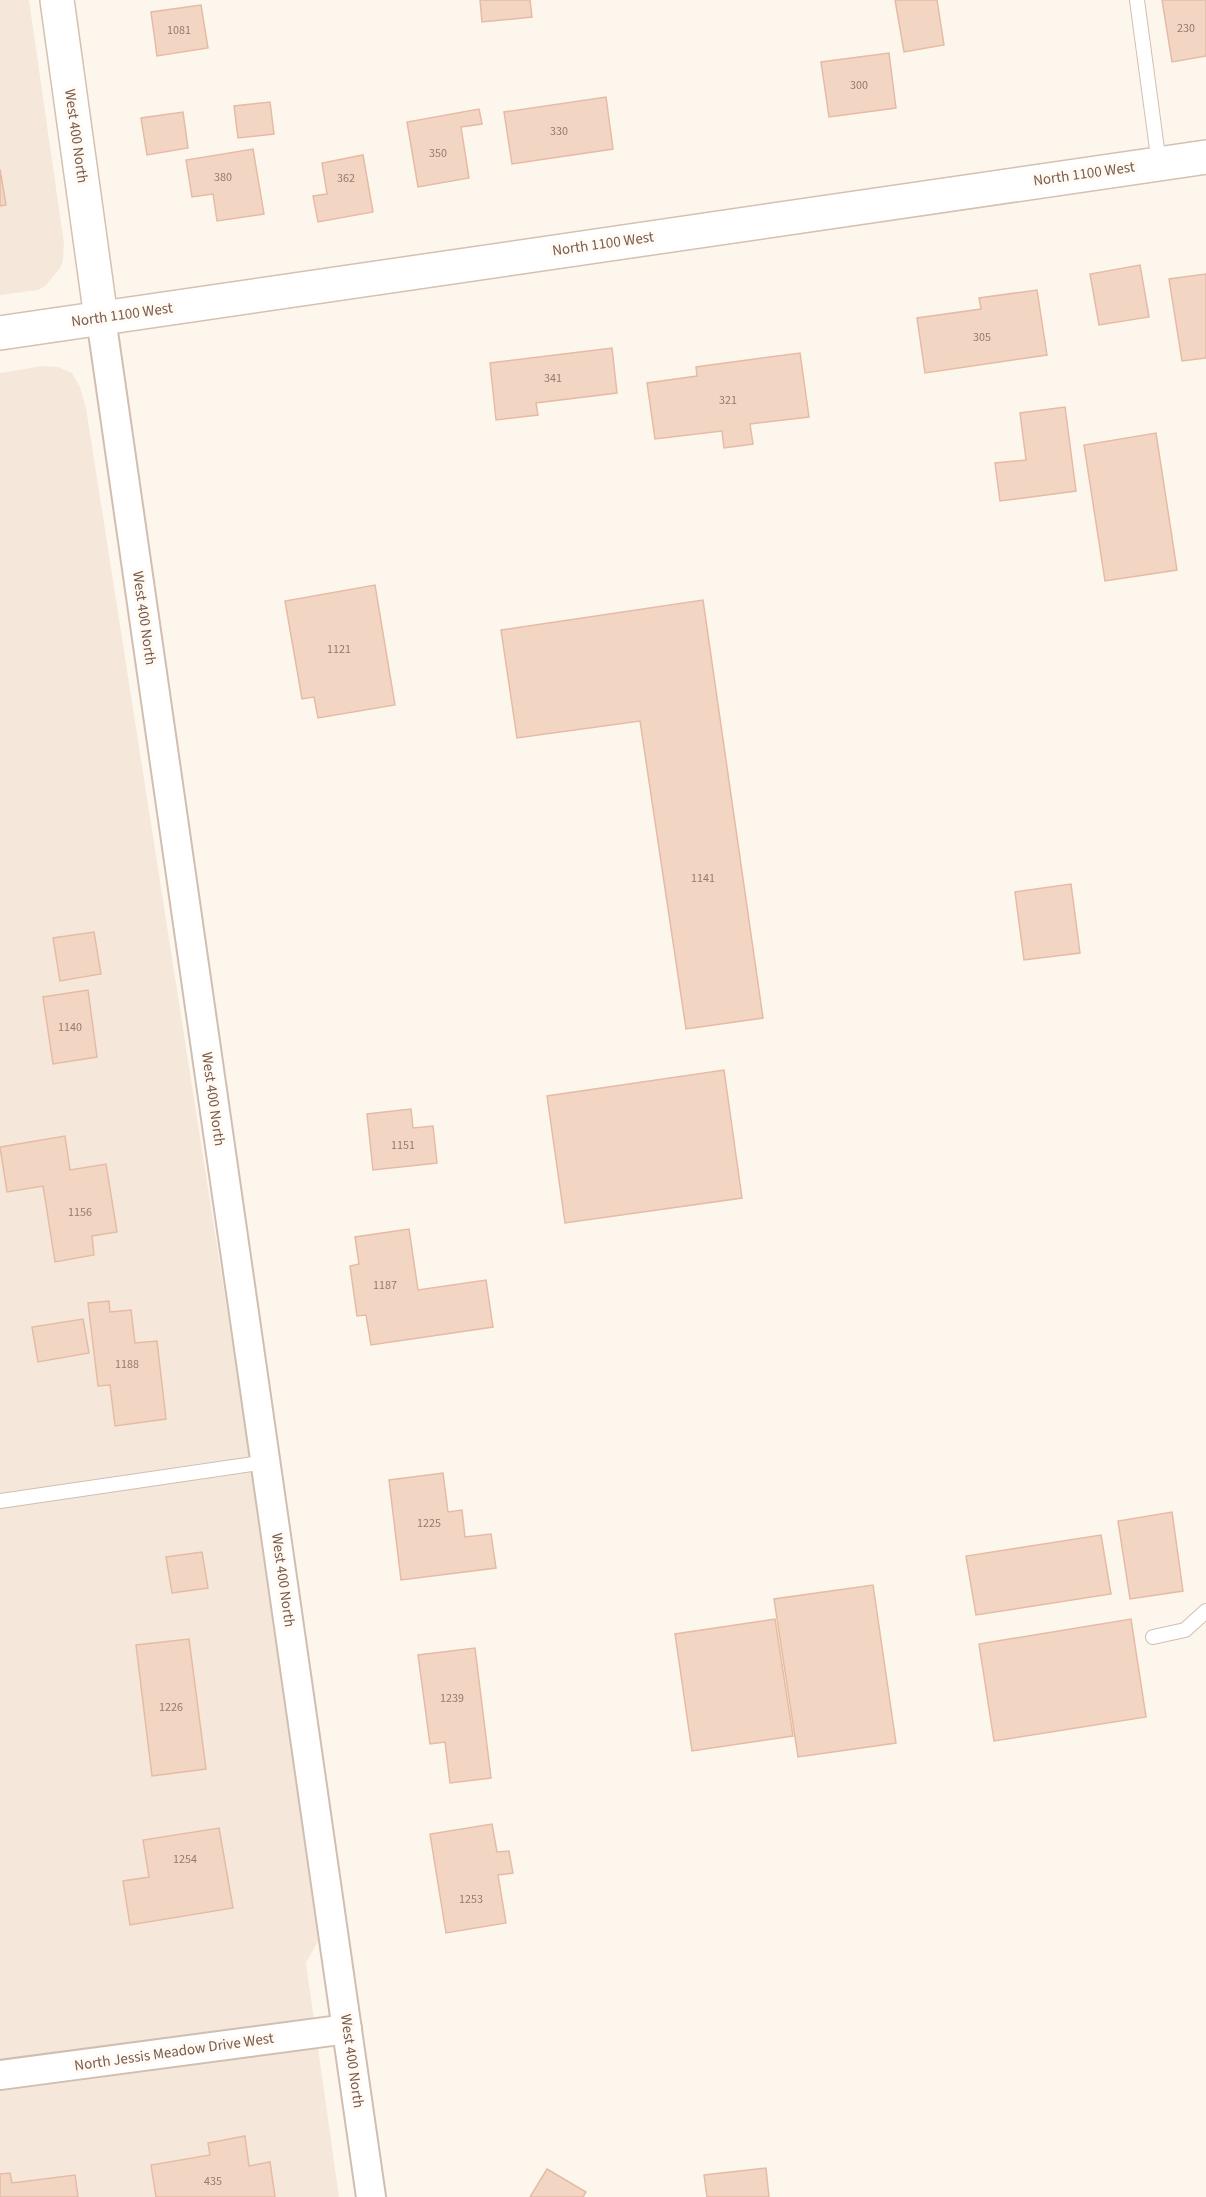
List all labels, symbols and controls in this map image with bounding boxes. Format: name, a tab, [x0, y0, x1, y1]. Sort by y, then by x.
house number: 230	[1177, 20, 1195, 37]
house number: 1081	[167, 22, 191, 39]
house number: 300	[850, 77, 868, 94]
street label: West 400 North	[59, 88, 93, 184]
house number: 330	[550, 123, 568, 140]
house number: 350	[429, 145, 447, 162]
street label: North 1100 West	[1032, 156, 1136, 192]
house number: 380	[214, 169, 232, 186]
house number: 362	[337, 170, 355, 187]
street label: North 1100 West	[551, 226, 655, 262]
street label: North 1100 West	[70, 297, 174, 333]
house number: 305	[973, 329, 991, 346]
house number: 341	[544, 370, 562, 387]
house number: 321	[719, 392, 737, 409]
street label: West 400 North	[127, 570, 161, 666]
house number: 1121	[327, 641, 351, 658]
house number: 1141	[691, 870, 715, 887]
house number: 1140	[58, 1019, 82, 1036]
street label: West 400 North	[196, 1051, 230, 1147]
house number: 1151	[391, 1137, 415, 1154]
house number: 1156	[68, 1204, 92, 1221]
house number: 1187	[373, 1277, 397, 1294]
house number: 1188	[115, 1356, 139, 1373]
house number: 1225	[417, 1515, 441, 1532]
street label: West 400 North	[266, 1532, 300, 1628]
house number: 1239	[440, 1690, 464, 1707]
house number: 1226	[159, 1699, 183, 1716]
house number: 1254	[173, 1851, 197, 1868]
house number: 1253	[459, 1891, 483, 1908]
street label: West 400 North	[335, 2013, 369, 2109]
street label: North Jessis Meadow Drive West	[73, 2028, 275, 2076]
house number: 435	[204, 2173, 222, 2190]

